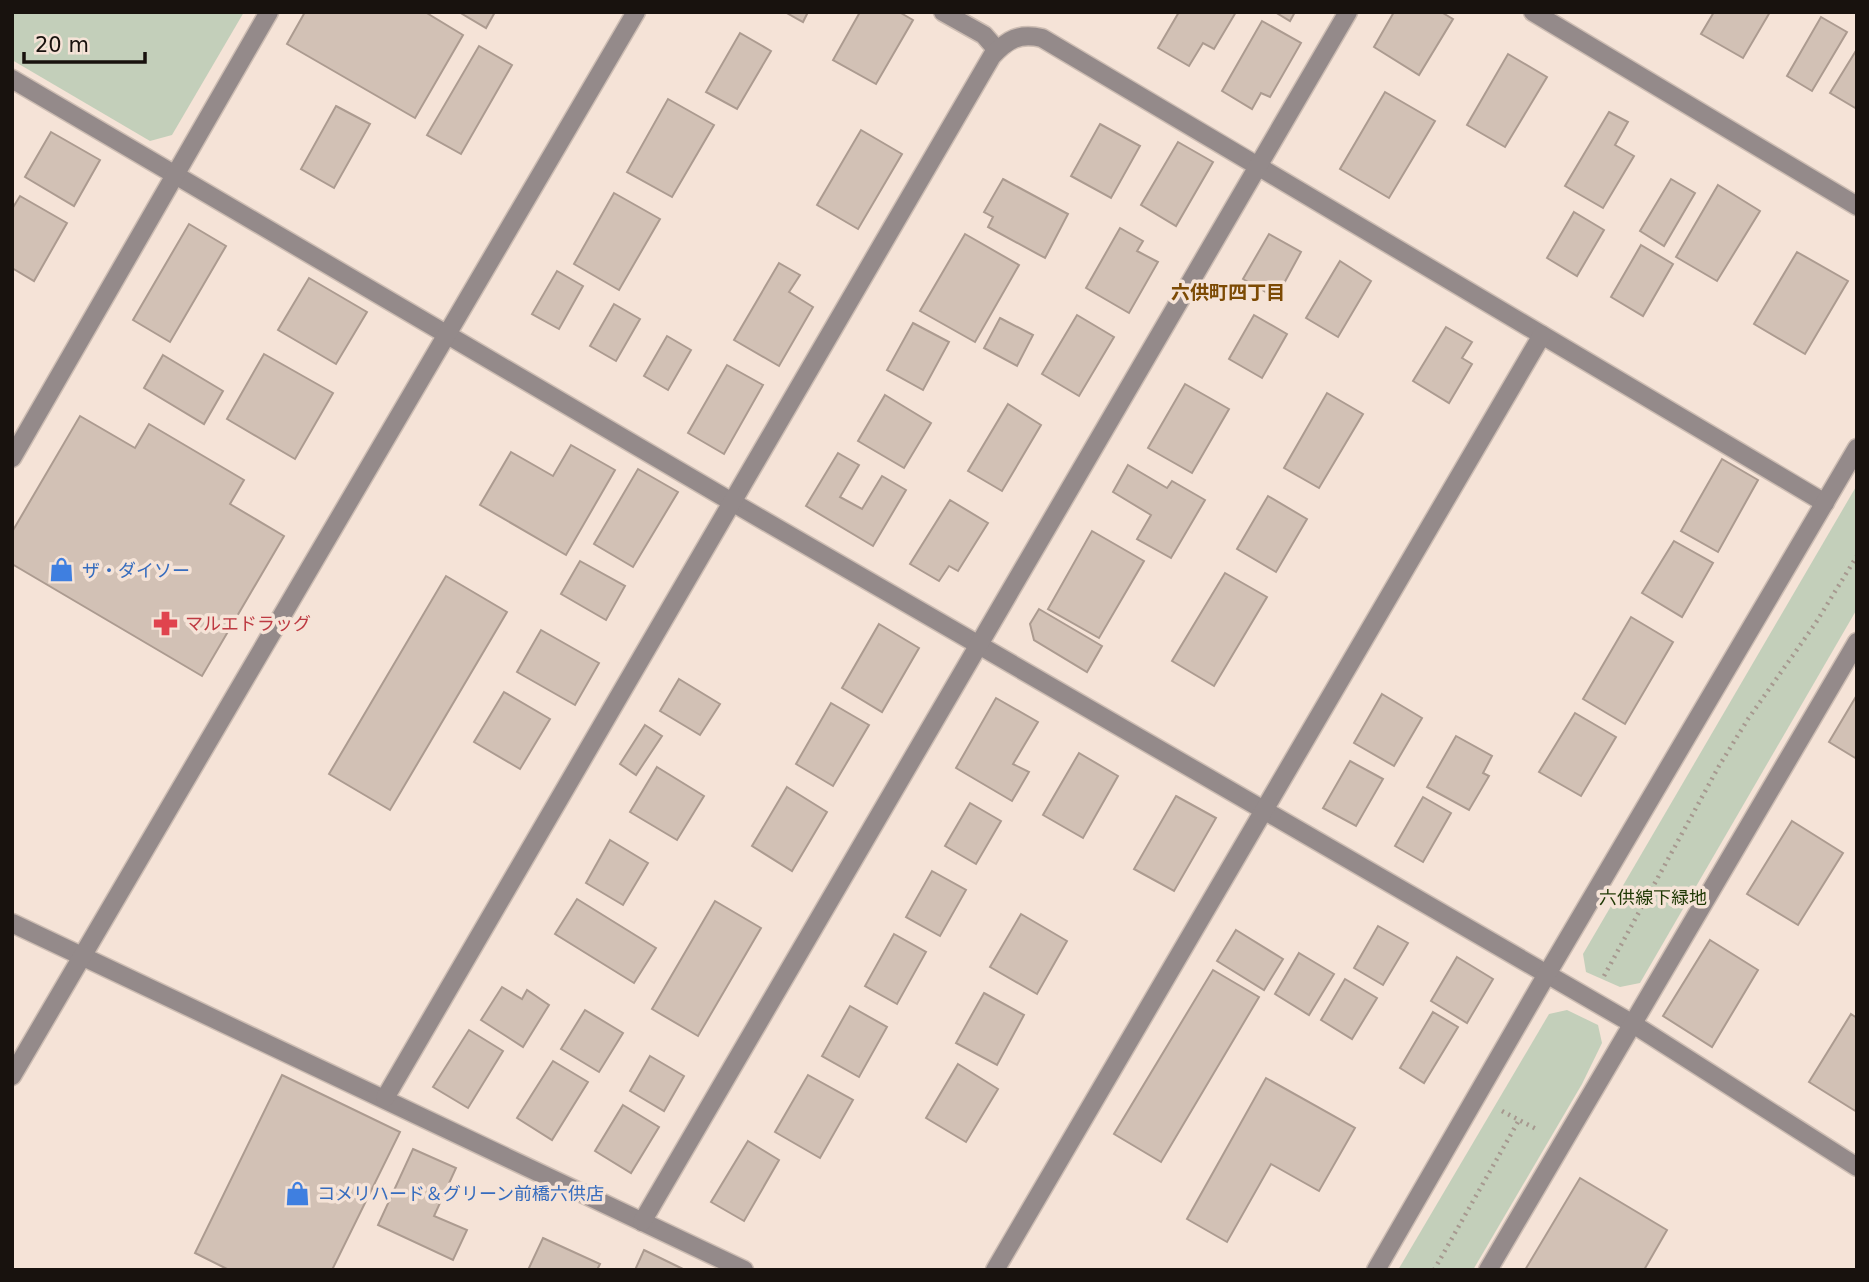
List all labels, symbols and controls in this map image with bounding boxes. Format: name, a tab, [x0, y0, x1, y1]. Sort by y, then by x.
scale bar	[24, 21, 145, 65]
text: 20 m	[35, 33, 89, 57]
district label: 六供町四丁目	[1171, 281, 1285, 303]
shop icon: ザ・ダイソー	[48, 556, 76, 584]
place label: ザ・ダイソー	[82, 560, 190, 581]
pharmacy icon: マルエドラッグ	[151, 609, 179, 637]
place label: マルエドラッグ	[185, 613, 311, 634]
park label: 六供線下緑地	[1599, 887, 1707, 908]
shop icon: コメリハード＆グリーン前橋六供店	[283, 1179, 311, 1207]
place label: コメリハード＆グリーン前橋六供店	[317, 1183, 604, 1204]

